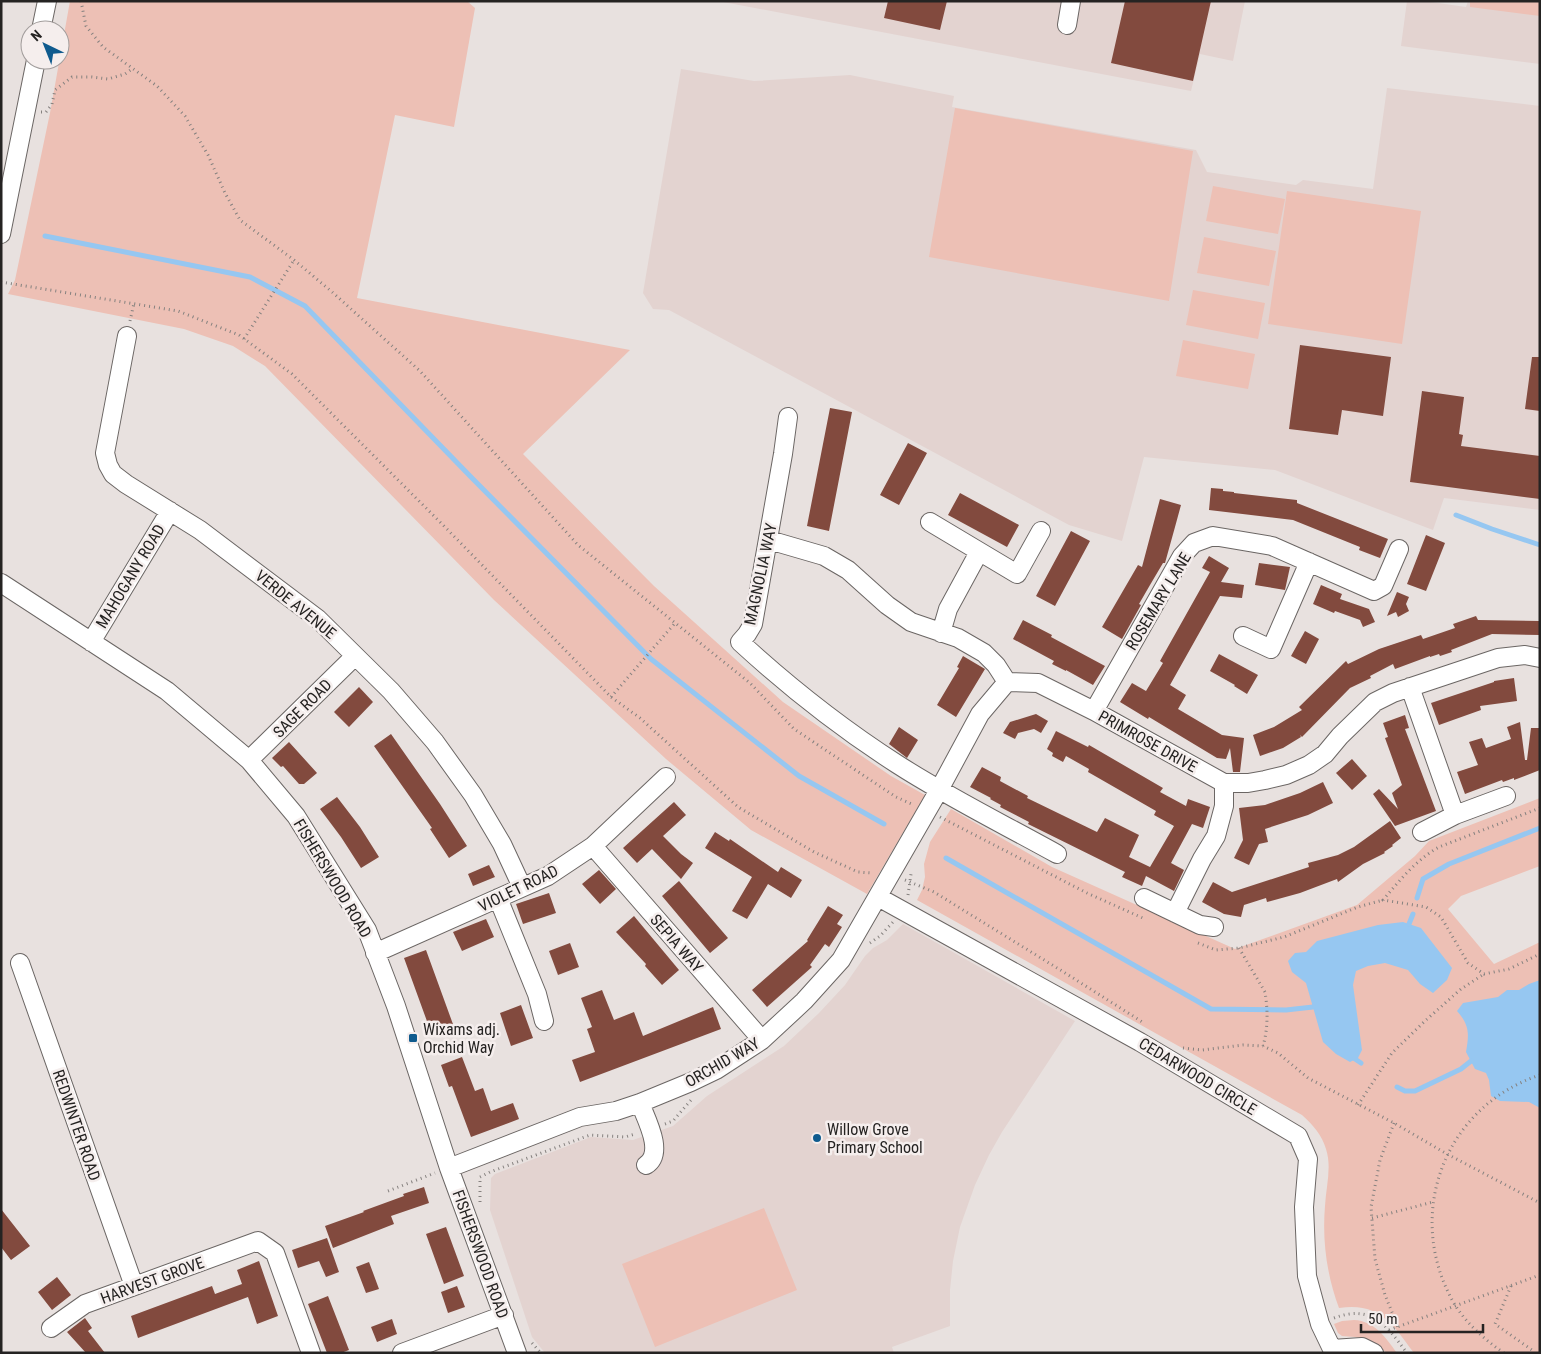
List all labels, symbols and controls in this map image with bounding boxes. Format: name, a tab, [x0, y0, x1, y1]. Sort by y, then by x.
north arrow	[20, 20, 70, 70]
text: N	[28, 27, 45, 44]
street label: MAHOGANY ROAD	[92, 521, 169, 632]
street label: MAGNOLIA WAY	[740, 521, 781, 627]
street label: ROSEMARY LANE	[1122, 549, 1195, 654]
street label: VERDE AVENUE	[251, 566, 340, 643]
street label: SAGE ROAD	[269, 675, 336, 742]
street label: PRIMROSE DRIVE	[1095, 706, 1201, 776]
street label: FISHERSWOOD ROAD	[290, 815, 376, 941]
street label: VIOLET ROAD	[475, 861, 561, 916]
street label: SEPIA WAY	[646, 910, 707, 977]
place label: Wixams adj. Orchid Way	[423, 1020, 500, 1057]
marker: Wixams adj. Orchid Way	[407, 1032, 419, 1044]
street label: ORCHID WAY	[682, 1033, 763, 1091]
street label: CEDARWOOD CIRCLE	[1135, 1034, 1260, 1119]
street label: REDWINTER ROAD	[49, 1067, 104, 1183]
place label: Willow Grove Primary School	[827, 1120, 923, 1157]
marker: Willow Grove Primary School	[811, 1132, 823, 1144]
street label: FISHERSWOOD ROAD	[448, 1187, 513, 1321]
street label: HARVEST GROVE	[98, 1253, 207, 1308]
scale bar	[1361, 1302, 1484, 1334]
text: 50 m	[1368, 1310, 1398, 1328]

